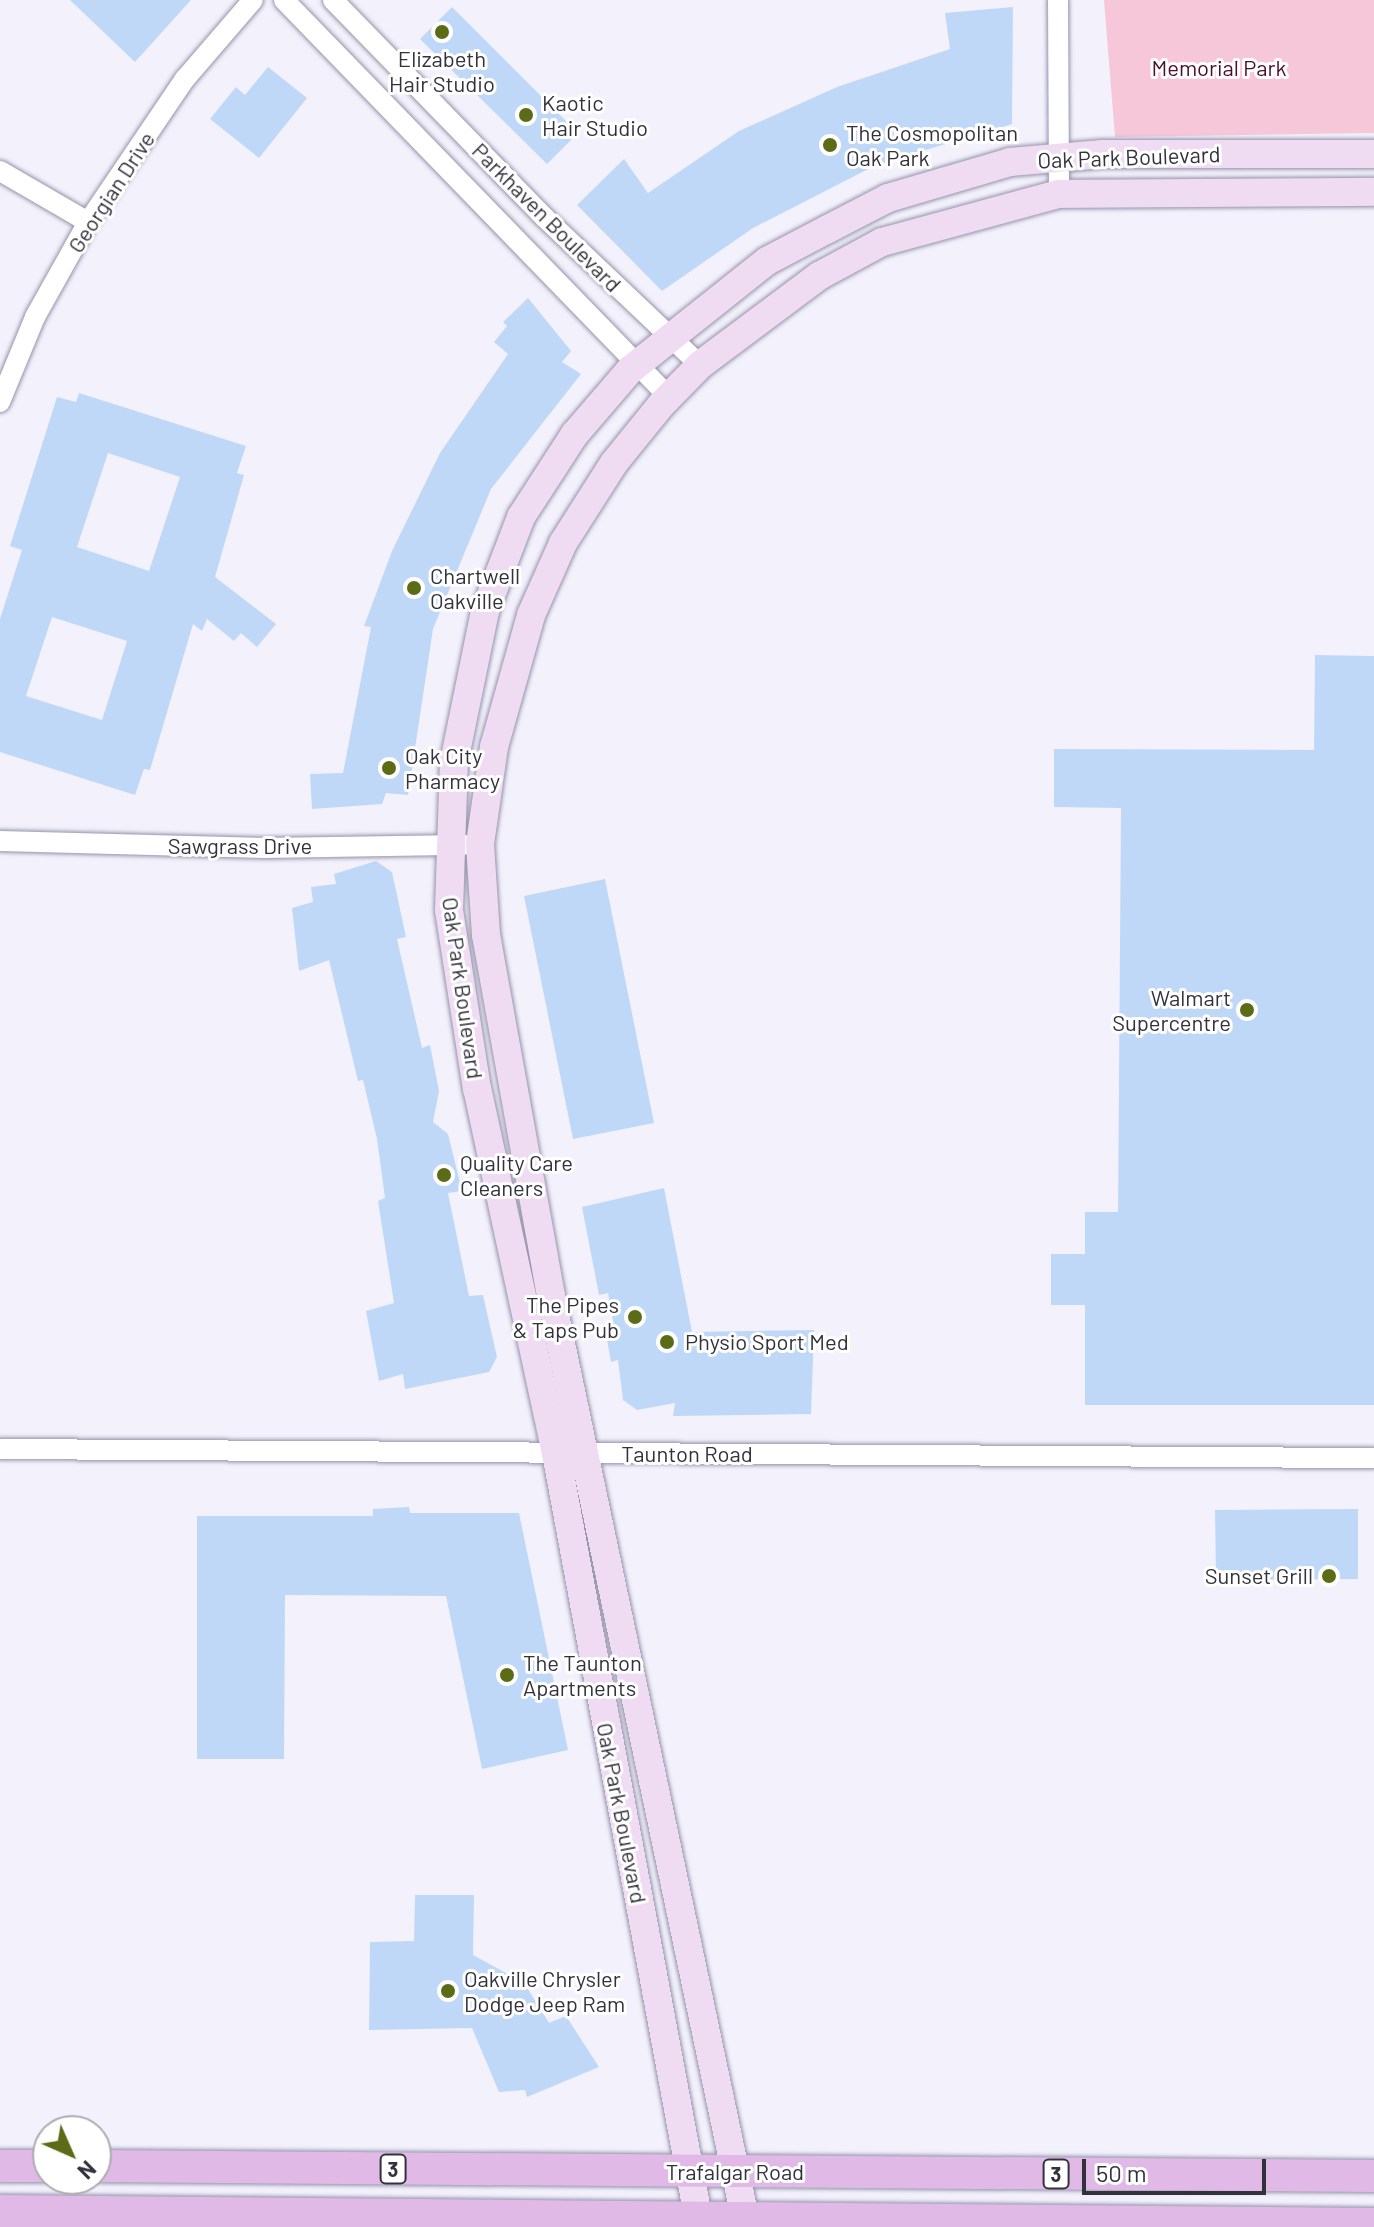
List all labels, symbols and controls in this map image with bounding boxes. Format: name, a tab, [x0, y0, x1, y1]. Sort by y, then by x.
marker: Elizabeth Hair Studio	[433, 23, 451, 41]
place label: Elizabeth Hair Studio	[389, 45, 495, 96]
park label: Memorial Park	[1151, 55, 1287, 81]
place label: Kaotic Hair Studio	[542, 89, 648, 140]
marker: Kaotic Hair Studio	[517, 106, 535, 124]
place label: The Cosmopolitan Oak Park	[846, 119, 1018, 170]
street label: Georgian Drive	[62, 127, 160, 257]
marker: The Cosmopolitan Oak Park	[821, 136, 839, 154]
street label: Parkhaven Boulevard	[467, 137, 627, 297]
street label: Oak Park Boulevard	[1037, 141, 1221, 173]
place label: Chartwell Oakville	[430, 562, 520, 614]
marker: Chartwell Oakville	[405, 579, 423, 597]
place label: Oak City Pharmacy	[405, 742, 500, 794]
marker: Oak City Pharmacy	[380, 759, 398, 777]
street label: Sawgrass Drive	[168, 833, 312, 859]
street label: Oak Park Boulevard	[437, 895, 489, 1081]
place label: Walmart Supercentre	[1112, 984, 1231, 1036]
marker: Walmart Supercentre	[1238, 1001, 1256, 1019]
place label: Quality Care Cleaners	[460, 1149, 573, 1200]
marker: Quality Care Cleaners	[435, 1166, 453, 1184]
place label: The Pipes & Taps Pub	[513, 1291, 619, 1342]
marker: The Pipes & Taps Pub	[626, 1308, 644, 1326]
place label: Physio Sport Med	[685, 1329, 849, 1355]
marker: Physio Sport Med	[656, 1331, 678, 1353]
street label: Taunton Road	[621, 1441, 753, 1467]
place label: Sunset Grill	[1205, 1563, 1313, 1589]
marker: Sunset Grill	[1320, 1567, 1338, 1585]
place label: The Taunton Apartments	[523, 1649, 642, 1700]
marker: The Taunton Apartments	[498, 1666, 516, 1684]
street label: Oak Park Boulevard	[592, 1721, 652, 1905]
place label: Oakville Chrysler Dodge Jeep Ram	[464, 1965, 625, 2016]
marker: Oakville Chrysler Dodge Jeep Ram	[439, 1982, 457, 2000]
north arrow	[32, 2115, 112, 2195]
scale bar	[1086, 2143, 1270, 2193]
road number: 3	[379, 2153, 407, 2185]
text: N	[73, 2156, 102, 2185]
road number: 3	[1042, 2158, 1070, 2190]
text: 50 m	[1096, 2158, 1147, 2187]
street label: Trafalgar Road	[666, 2159, 804, 2185]

